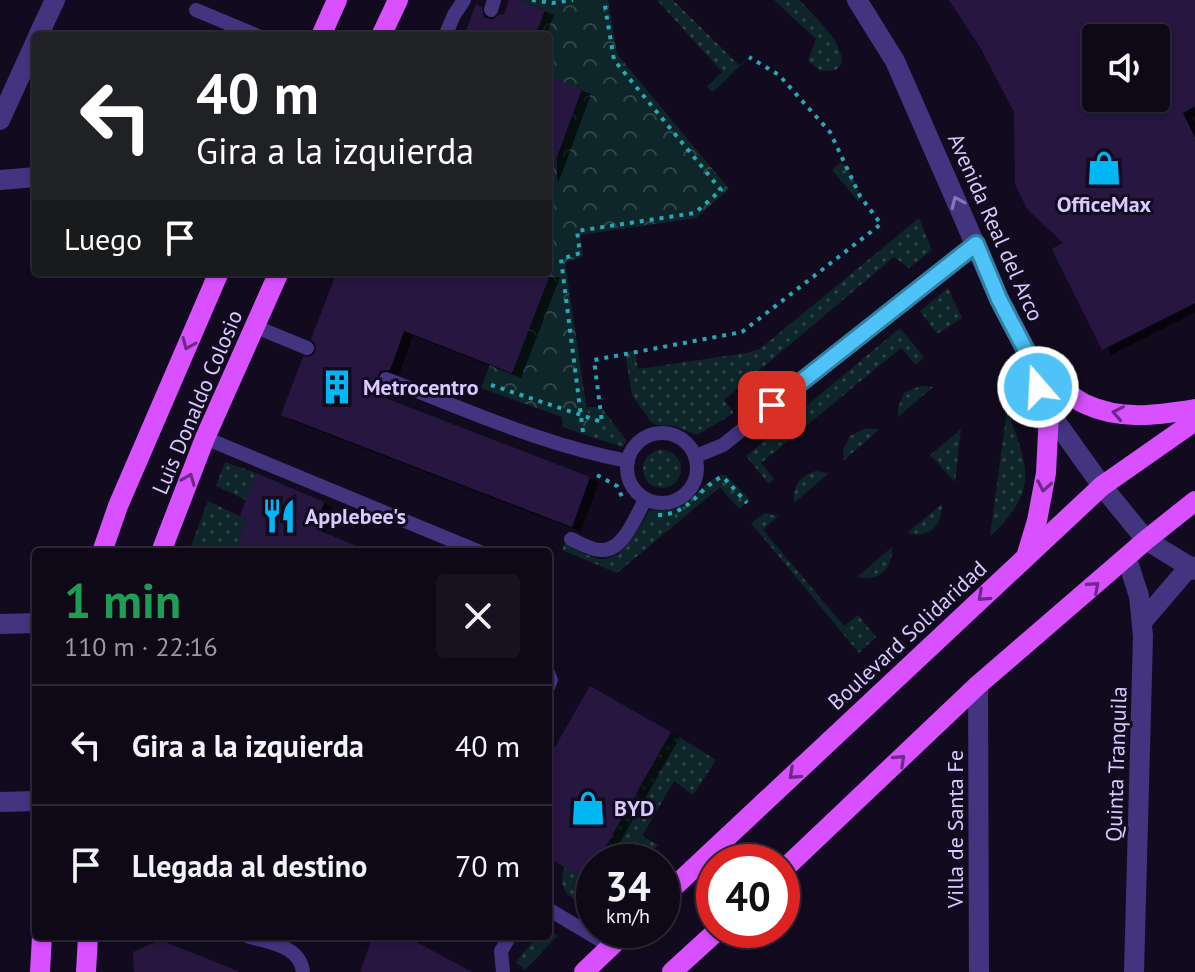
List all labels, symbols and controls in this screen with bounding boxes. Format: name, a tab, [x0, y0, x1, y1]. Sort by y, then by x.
map controls	[1082, 24, 1170, 112]
button: sound	[1082, 24, 1170, 112]
text: 40 m	[196, 57, 319, 129]
icon: left	[64, 64, 168, 168]
text: Gira a la izquierda	[196, 127, 474, 174]
street label: Avenida Real del Arco	[942, 129, 1050, 325]
shop icon: OfficeMax	[1085, 149, 1123, 187]
place label: OfficeMax	[1057, 190, 1152, 218]
one-way arrow	[951, 196, 967, 210]
icon: arrive	[158, 216, 202, 260]
text: Luego	[64, 219, 142, 258]
street label: Luis Donaldo Colosio	[146, 306, 248, 498]
one-way arrow	[182, 335, 198, 350]
position arrow	[996, 345, 1080, 429]
building icon: Metrocentro	[318, 368, 356, 406]
pin	[738, 371, 806, 439]
place label: Metrocentro	[363, 373, 479, 401]
icon: arrive	[750, 383, 794, 427]
one-way arrow	[1111, 405, 1125, 422]
one-way arrow	[179, 473, 196, 487]
one-way arrow	[1036, 479, 1053, 492]
restaurant icon: Applebee's	[260, 497, 298, 535]
place label: Applebee's	[305, 502, 406, 530]
street label: Boulevard Solidaridad	[822, 554, 992, 716]
text: 1 min	[64, 569, 181, 631]
button: close	[436, 574, 520, 658]
one-way arrow	[1085, 583, 1100, 597]
one-way arrow	[978, 587, 993, 601]
text: 110 m · 22:16	[64, 630, 218, 663]
street label: Quinta Tranquila	[1099, 686, 1133, 842]
icon: left	[64, 723, 108, 767]
text: Gira a la izquierda	[132, 726, 364, 765]
text: 40 m	[455, 726, 520, 765]
street label: Villa de Santa Fe	[941, 750, 969, 909]
one-way arrow	[890, 755, 905, 769]
one-way arrow	[788, 765, 803, 779]
shop icon: BYD	[569, 789, 607, 827]
place label: BYD	[614, 794, 654, 822]
icon: arrive	[64, 843, 108, 887]
speed limit sign: 40	[696, 844, 800, 948]
text: Llegada al destino	[132, 846, 367, 885]
text: 70 m	[455, 846, 520, 885]
text: 34	[605, 860, 651, 912]
text: km/h	[606, 903, 650, 929]

